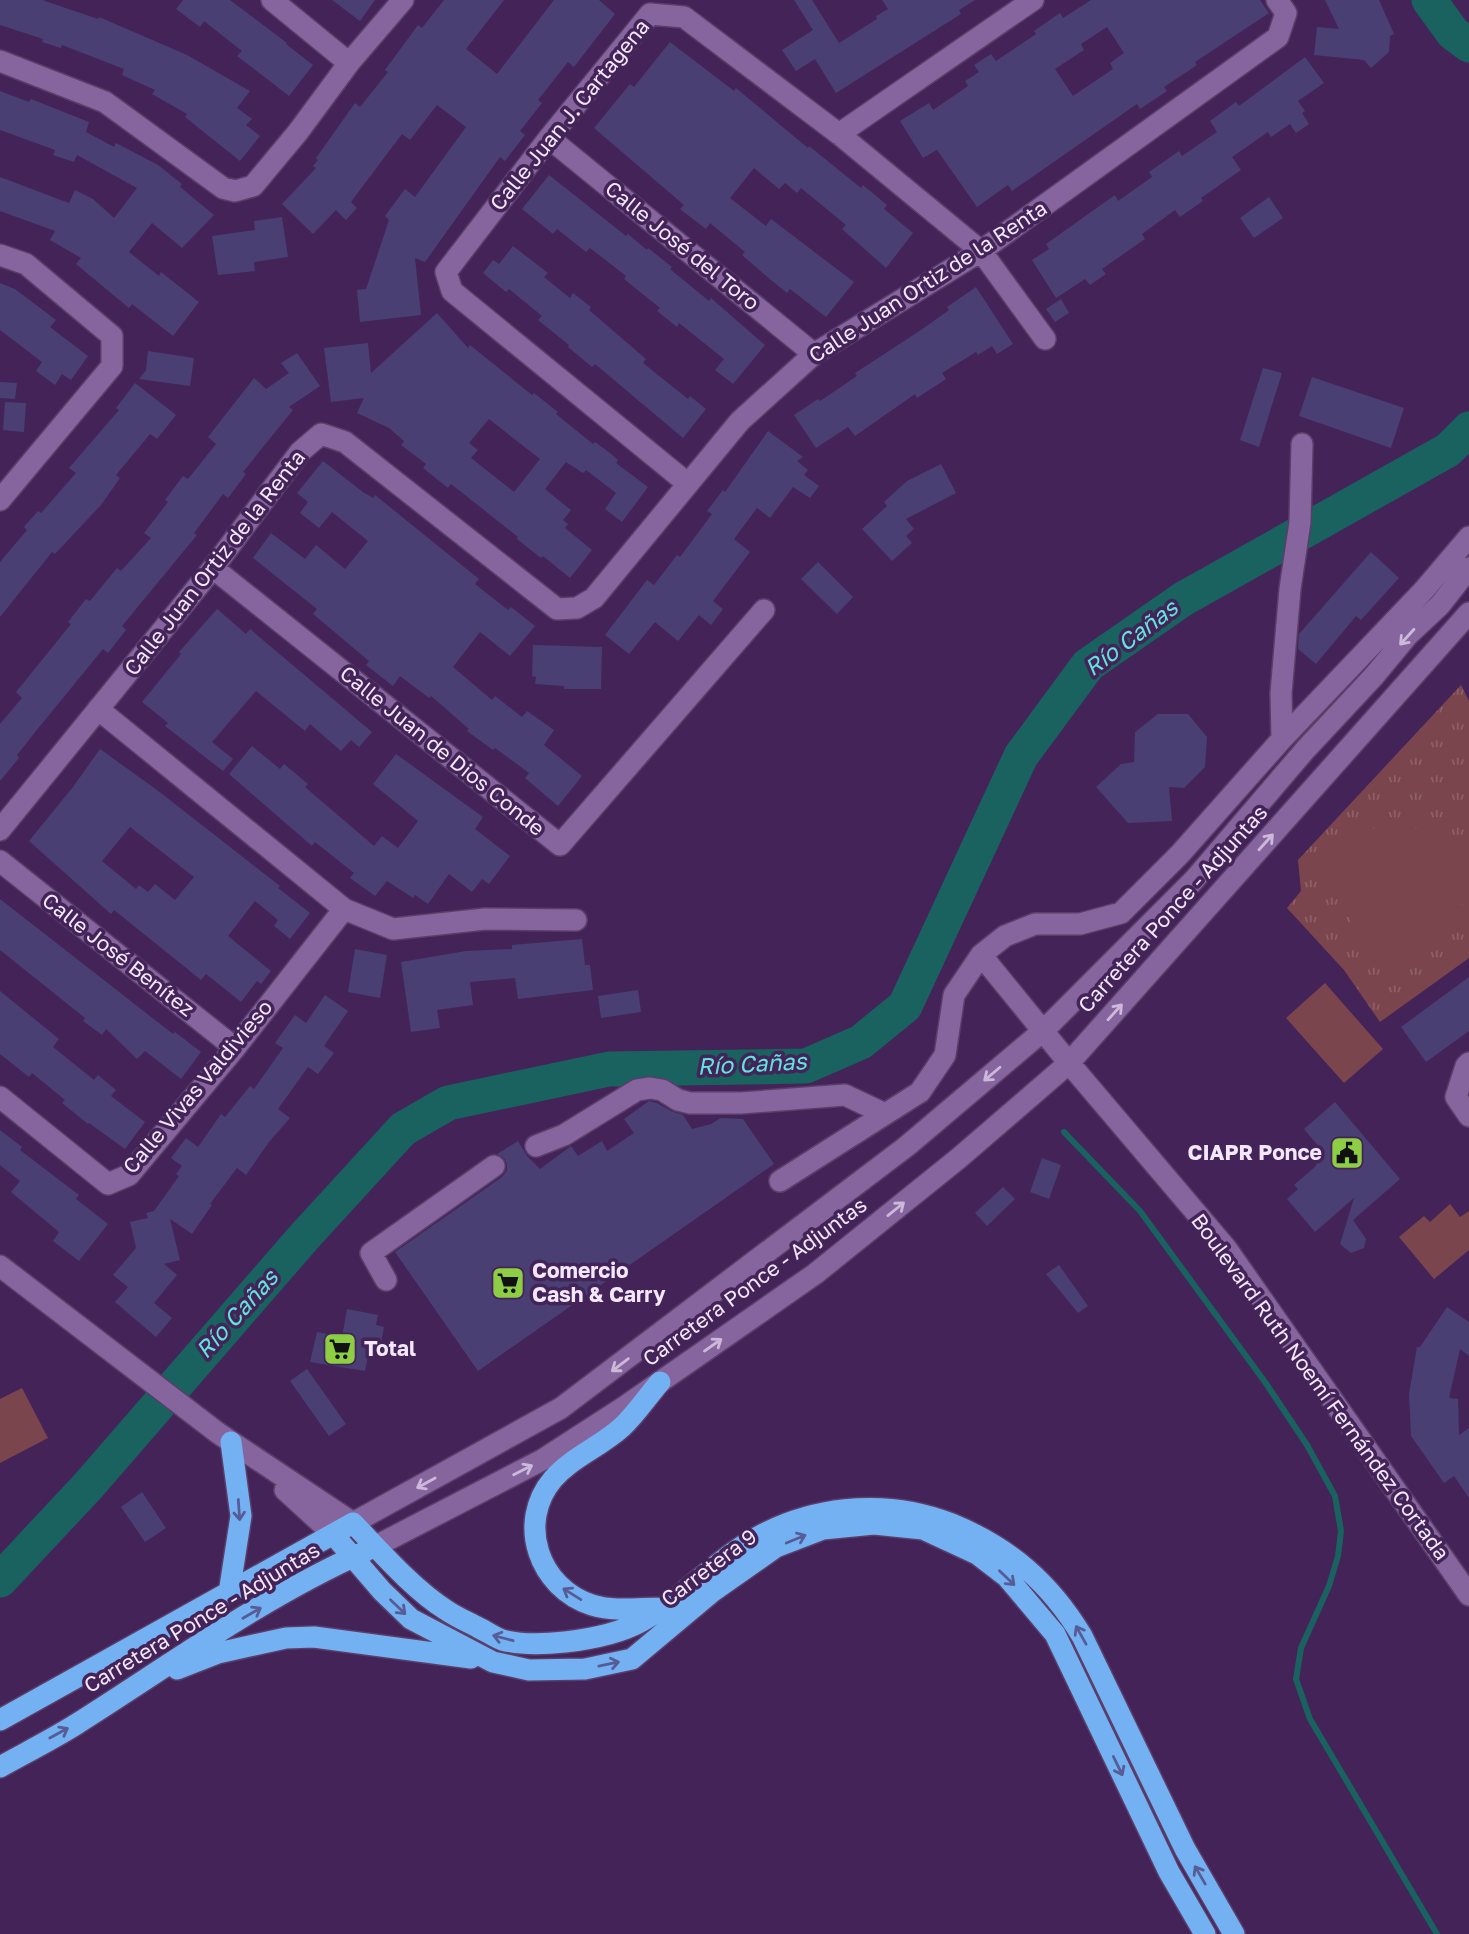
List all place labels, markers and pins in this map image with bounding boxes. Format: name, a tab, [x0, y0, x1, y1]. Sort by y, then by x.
public building icon: CIAPR Ponce	[1328, 1134, 1366, 1172]
place label: CIAPR Ponce	[1187, 1139, 1322, 1165]
place label: Comercio Cash & Carry	[532, 1257, 666, 1307]
supermarket icon: Comercio Cash & Carry	[489, 1264, 527, 1302]
supermarket icon: Total	[321, 1330, 359, 1368]
place label: Total	[364, 1335, 416, 1361]

